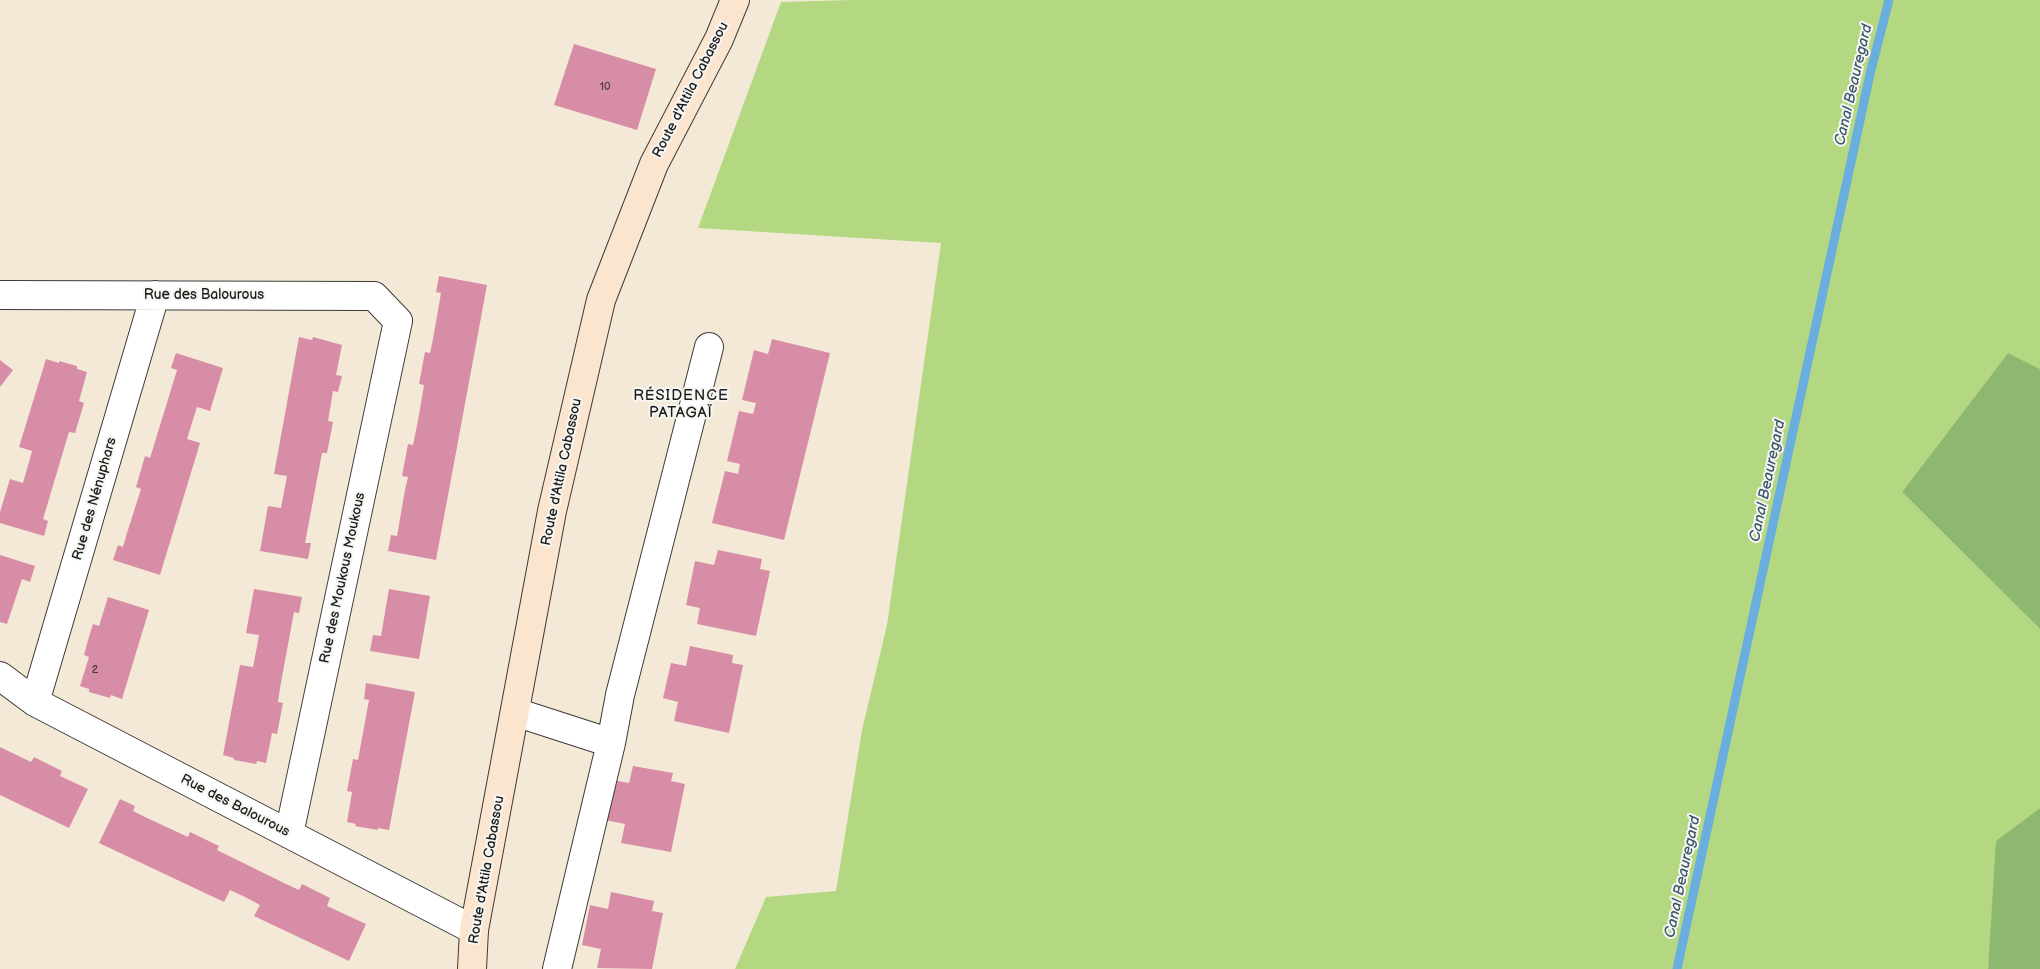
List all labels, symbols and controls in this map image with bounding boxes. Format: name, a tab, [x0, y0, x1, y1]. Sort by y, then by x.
street label: Route d'Attila Cabassou	[649, 19, 733, 161]
water label: Canal Beauregard	[1831, 22, 1877, 148]
house number: 10	[600, 80, 610, 94]
street label: Rue des Balourous	[144, 287, 264, 303]
district label: RÉSIDENCE PATAGAÏ	[632, 387, 730, 422]
street label: Route d'Attila Cabassou	[538, 397, 586, 547]
water label: Canal Beauregard	[1746, 418, 1790, 544]
street label: Rue des Nénuphars	[69, 436, 121, 562]
street label: Rue des Moukous Moukous	[317, 491, 369, 665]
house number: 2	[92, 663, 98, 677]
street label: Rue des Balourous	[178, 771, 292, 841]
street label: Route d'Attila Cabassou	[466, 795, 508, 945]
water label: Canal Beauregard	[1661, 814, 1705, 940]

